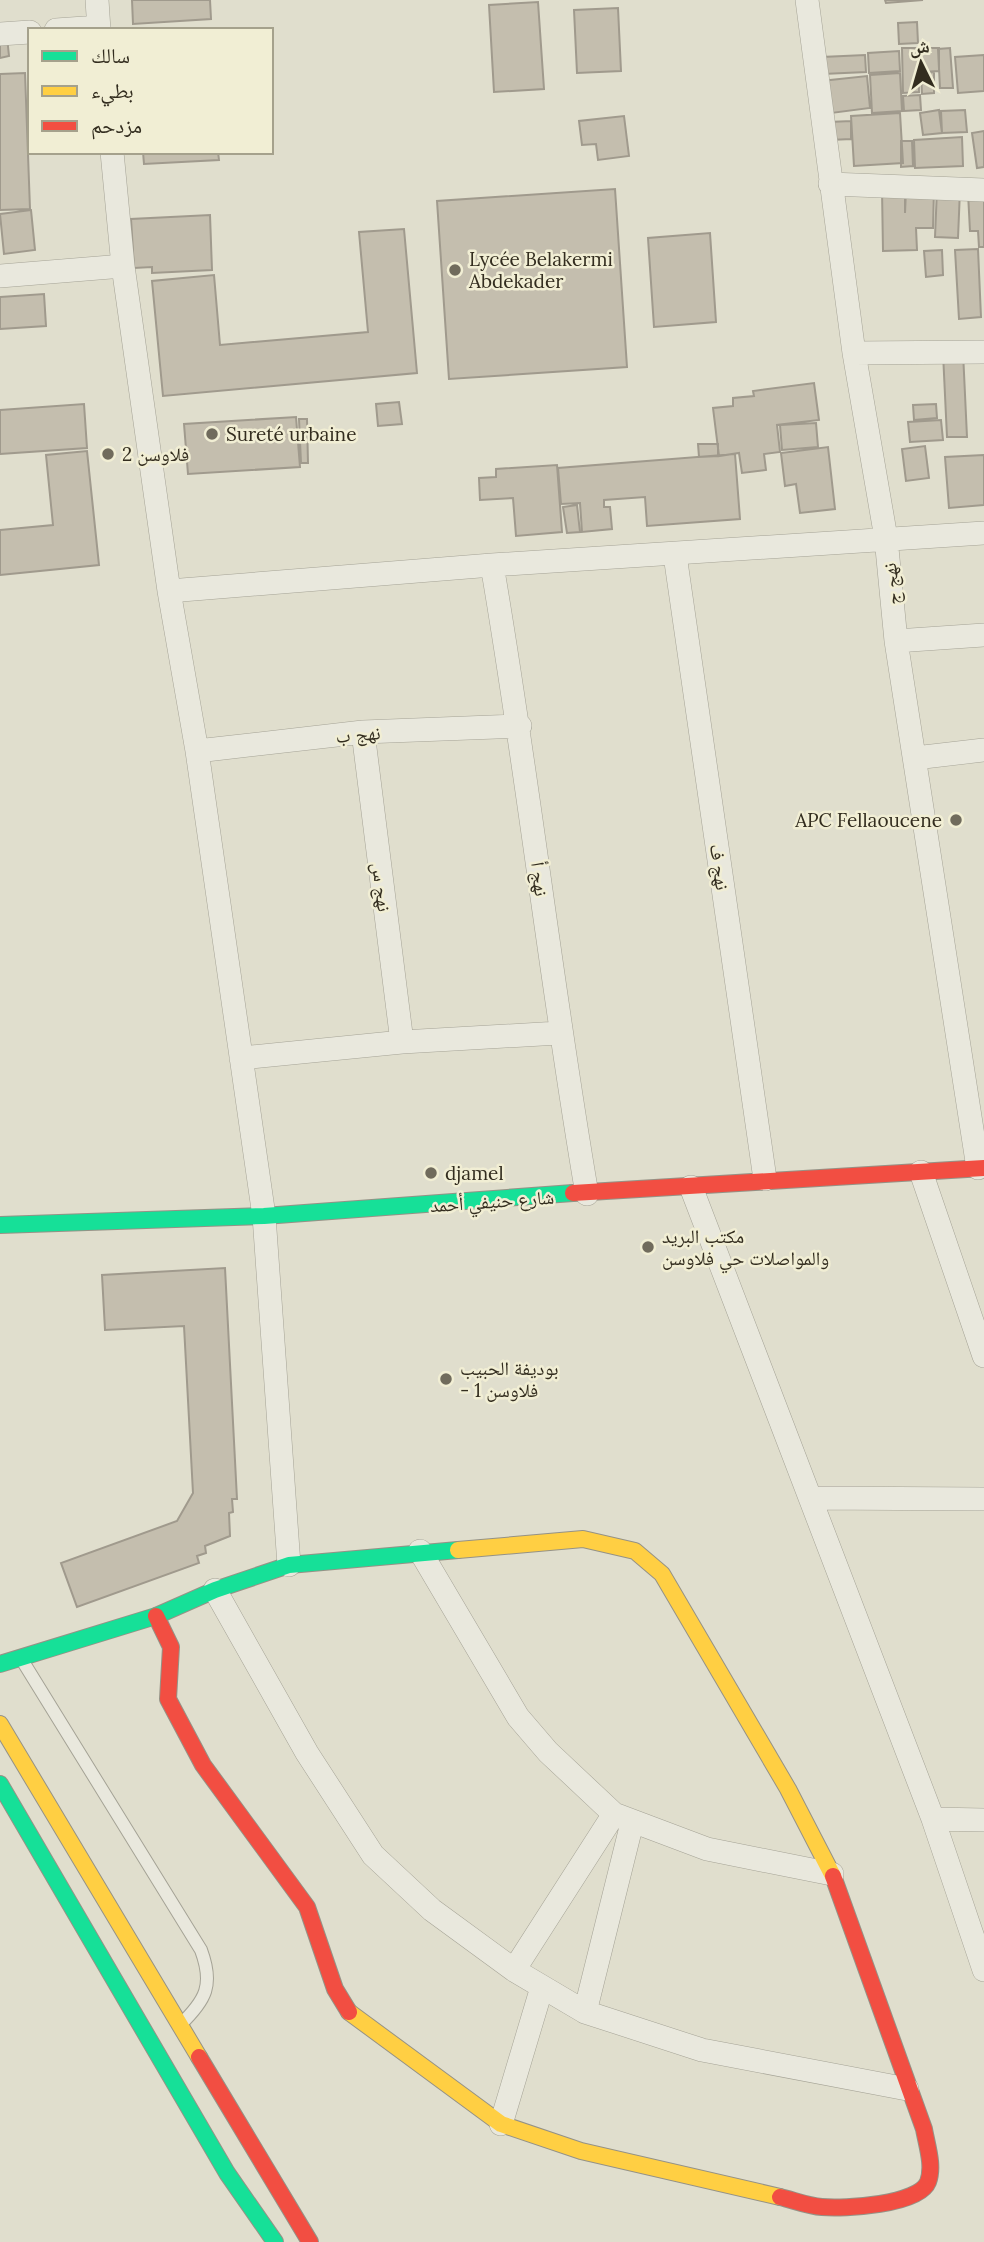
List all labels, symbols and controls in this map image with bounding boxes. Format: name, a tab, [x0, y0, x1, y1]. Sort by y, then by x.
legend	[28, 28, 273, 154]
north arrow	[886, 28, 956, 98]
text: ش	[908, 33, 931, 59]
text: سالك	[91, 42, 130, 69]
text: بطيء	[91, 77, 134, 107]
text: مزدحم	[91, 112, 142, 140]
place label: Lycée Belakermi Abdekader	[468, 247, 613, 293]
marker: Lycée Belakermi Abdekader	[447, 262, 463, 278]
place label: Sureté urbaine	[226, 422, 356, 446]
marker: Sureté urbaine	[204, 426, 220, 442]
place label: فلاوسن 2	[122, 442, 189, 466]
marker: فلاوسن 2	[100, 446, 116, 462]
street label: نهج ج	[877, 562, 906, 606]
street label: نهج ب	[335, 720, 381, 749]
place label: APC Fellaoucene	[794, 808, 942, 832]
marker: APC Fellaoucene	[948, 812, 964, 828]
street label: نهج ف	[704, 842, 735, 892]
street label: نهج أ	[525, 860, 554, 898]
street label: نهج س	[366, 861, 397, 913]
place label: djamel	[445, 1161, 504, 1185]
marker: djamel	[423, 1165, 439, 1181]
street label: شارع حنيفي أحمد	[429, 1185, 555, 1221]
place label: مكتب البريد والمواصلات حي فلاوسن	[662, 1224, 829, 1274]
marker: مكتب البريد والمواصلات حي فلاوسن	[640, 1239, 656, 1255]
place label: بوديفة الحبيب - فلاوسن 1	[460, 1356, 559, 1402]
marker: بوديفة الحبيب - فلاوسن 1	[438, 1371, 454, 1387]

